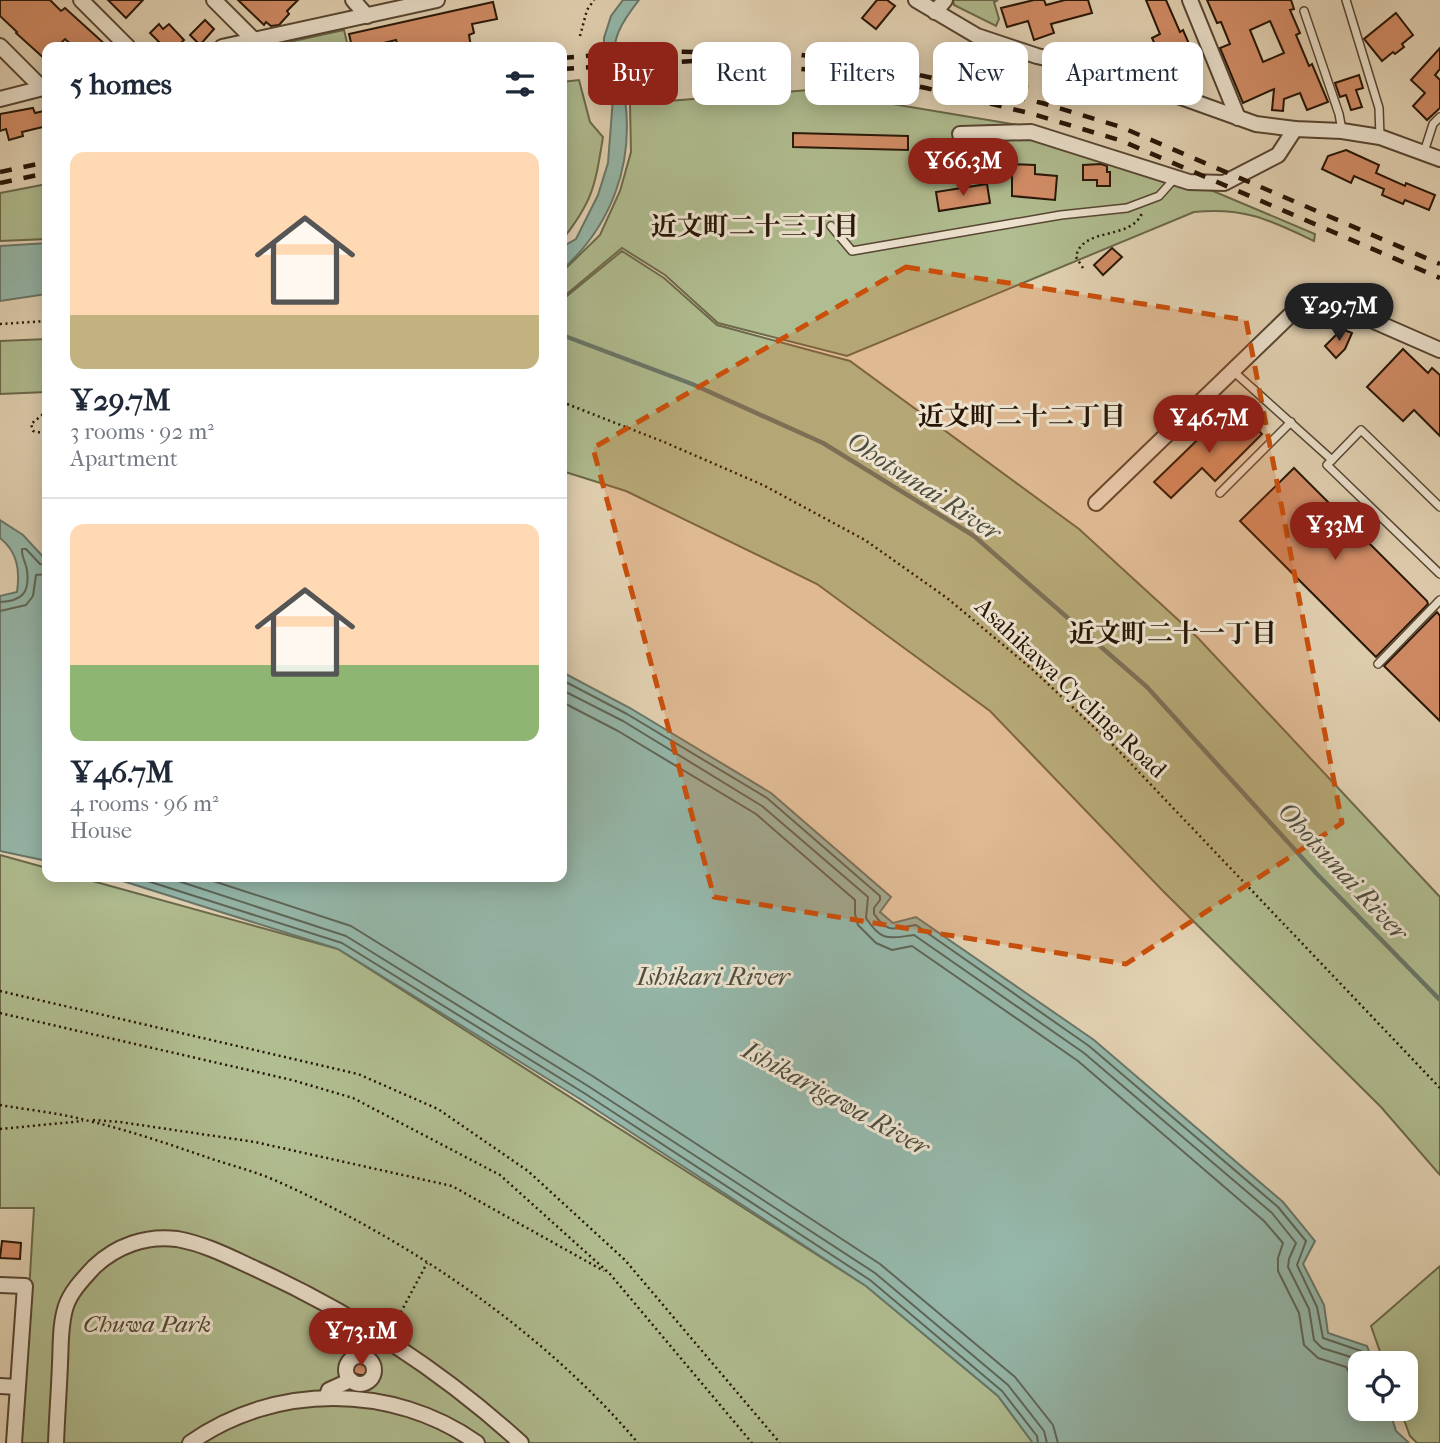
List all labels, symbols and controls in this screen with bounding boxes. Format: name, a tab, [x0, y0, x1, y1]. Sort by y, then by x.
chip: Buy	[588, 42, 678, 105]
chip: Rent	[692, 42, 791, 105]
chip: Filters	[805, 42, 919, 105]
chip: New	[933, 42, 1028, 105]
chip: Apartment	[1042, 42, 1203, 105]
icon: filters	[501, 65, 539, 103]
text: 5 homes	[70, 67, 172, 102]
pin: ¥66.3M	[906, 138, 1020, 198]
text: ¥66.3M	[924, 147, 1002, 174]
icon: home	[242, 197, 368, 323]
district label: 近文町二十三丁目	[651, 211, 859, 242]
pin: ¥29.7M	[1282, 284, 1396, 343]
text: ¥29.7M	[1300, 292, 1378, 319]
text: ¥29.7M	[70, 383, 171, 418]
pin: ¥46.7M	[1152, 396, 1266, 455]
district label: 近文町二十二丁目	[918, 401, 1126, 432]
text: ¥46.7M	[1169, 404, 1249, 431]
text: 3 rooms · 92 m²	[70, 418, 214, 445]
water label: Ohotsunai River	[841, 425, 1009, 549]
text: Apartment	[70, 445, 178, 472]
pin: ¥33M	[1294, 503, 1376, 562]
text: ¥33M	[1306, 511, 1364, 538]
icon: home	[242, 569, 368, 695]
street label: Asahikawa Cycling Road	[969, 592, 1173, 784]
district label: 近文町二十一丁目	[1069, 618, 1277, 649]
text: ¥46.7M	[70, 755, 173, 790]
text: 4 rooms · 96 m²	[70, 790, 219, 817]
water label: Ohotsunai River	[1271, 796, 1416, 949]
text: House	[70, 817, 132, 844]
water label: Ishikari River	[635, 961, 792, 992]
water label: Ishikarigawa River	[736, 1034, 937, 1164]
pin: ¥73.1M	[304, 1308, 418, 1368]
park label: Chuwa Park	[83, 1310, 211, 1338]
text: ¥73.1M	[325, 1317, 397, 1344]
map controls	[1348, 1351, 1418, 1421]
button: locate	[1348, 1351, 1418, 1421]

